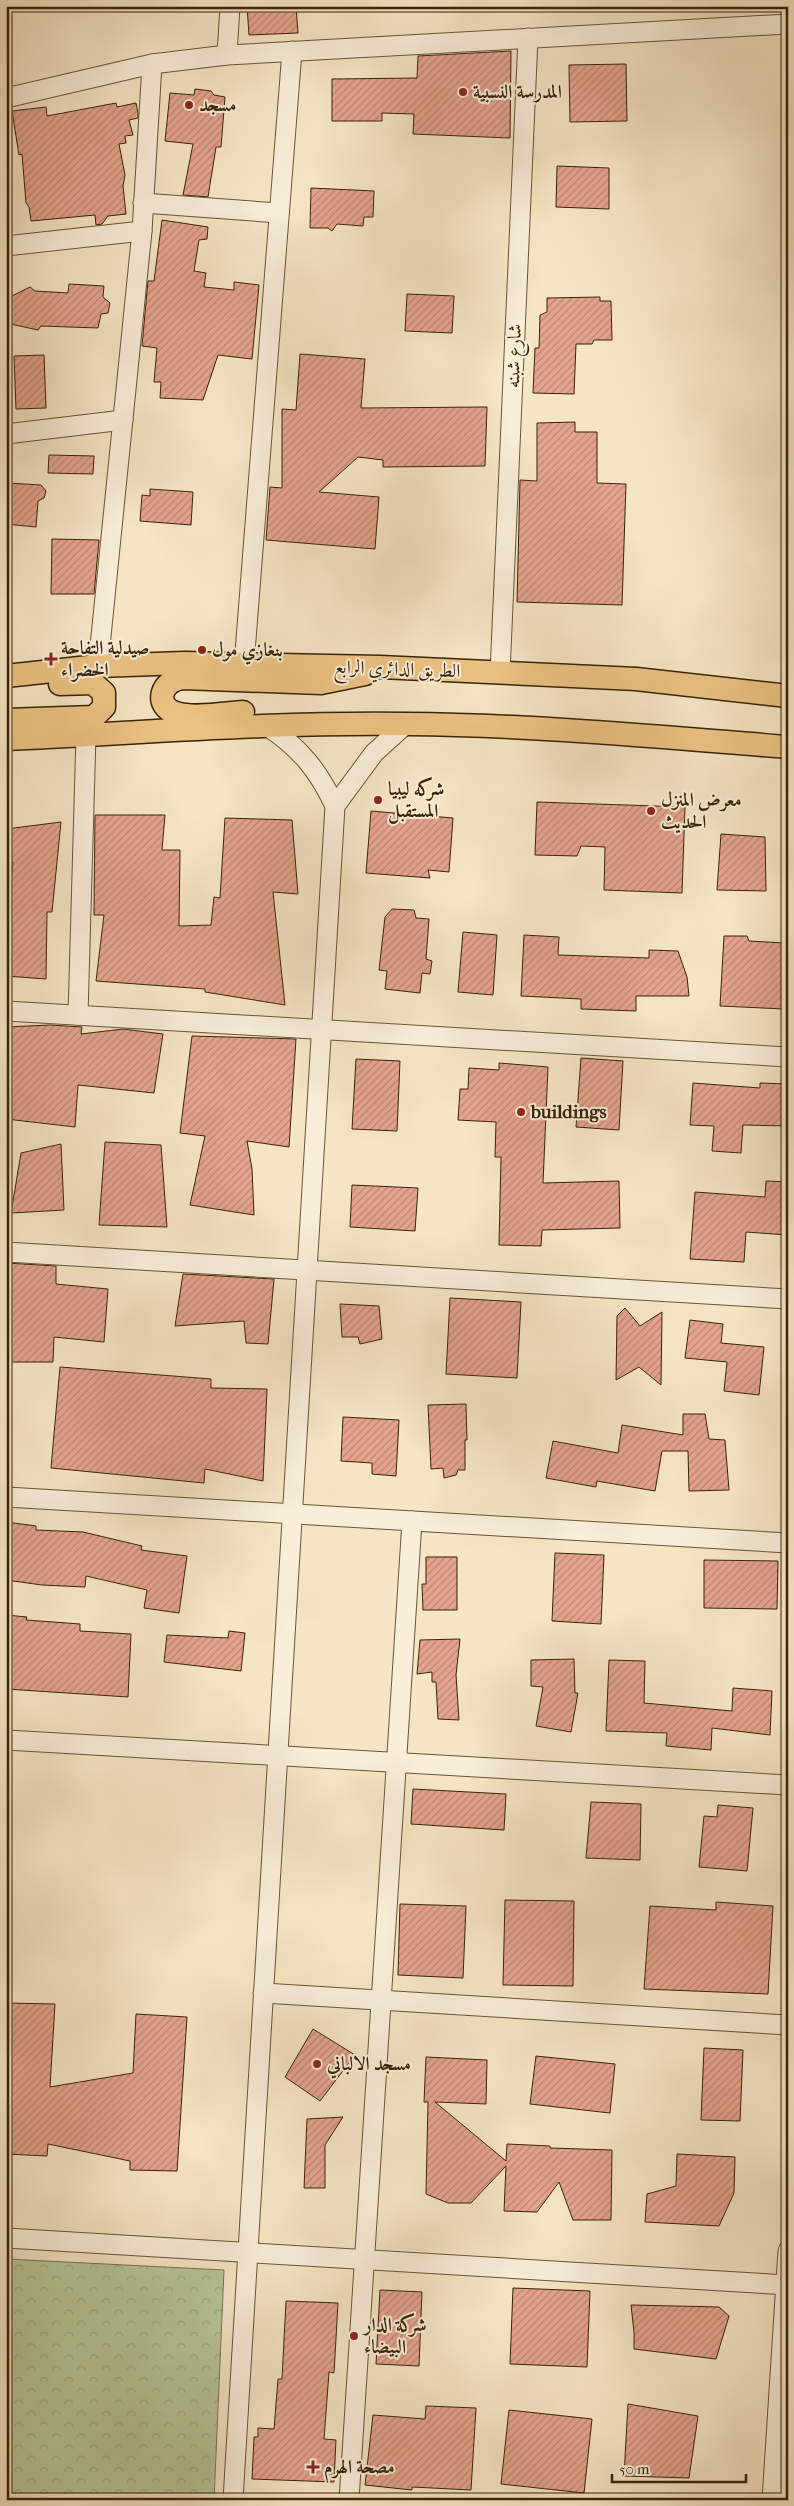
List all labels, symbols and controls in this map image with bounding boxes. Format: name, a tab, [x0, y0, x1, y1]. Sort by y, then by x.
place label: المدرسة النسبية	[473, 81, 562, 103]
marker: المدرسة النسبية	[457, 86, 469, 98]
place label: مسجد	[199, 94, 236, 116]
marker: مسجد	[183, 99, 195, 111]
street label: شارع شبنه	[502, 323, 530, 389]
place label: صيدلية التفاحة الخضراء	[61, 637, 149, 682]
place label: بنغازي مول	[212, 639, 283, 665]
marker: بنغازي مول	[196, 644, 208, 656]
marker: صيدلية التفاحة الخضراء	[45, 653, 57, 665]
street label: الطريق الدائري الرابع	[333, 656, 461, 688]
place label: شركه ليبيا المستقبل	[388, 777, 444, 824]
place label: معرض المنزل الحديث	[661, 789, 742, 834]
marker: شركه ليبيا المستقبل	[372, 794, 384, 806]
marker: معرض المنزل الحديث	[645, 805, 657, 817]
place label: buildings	[530, 1101, 606, 1123]
marker: buildings	[515, 1106, 527, 1118]
place label: مسجد الالباني	[326, 2053, 411, 2079]
marker: مسجد الالباني	[311, 2058, 323, 2070]
place label: شركة الدار البيضاء	[362, 2313, 427, 2358]
marker: شركة الدار البيضاء	[348, 2330, 360, 2342]
scale bar	[612, 2451, 745, 2483]
place label: مصحة الهرم	[324, 2456, 395, 2484]
marker: مصحة الهرم	[306, 2460, 320, 2474]
text: 50 m	[619, 2460, 650, 2478]

